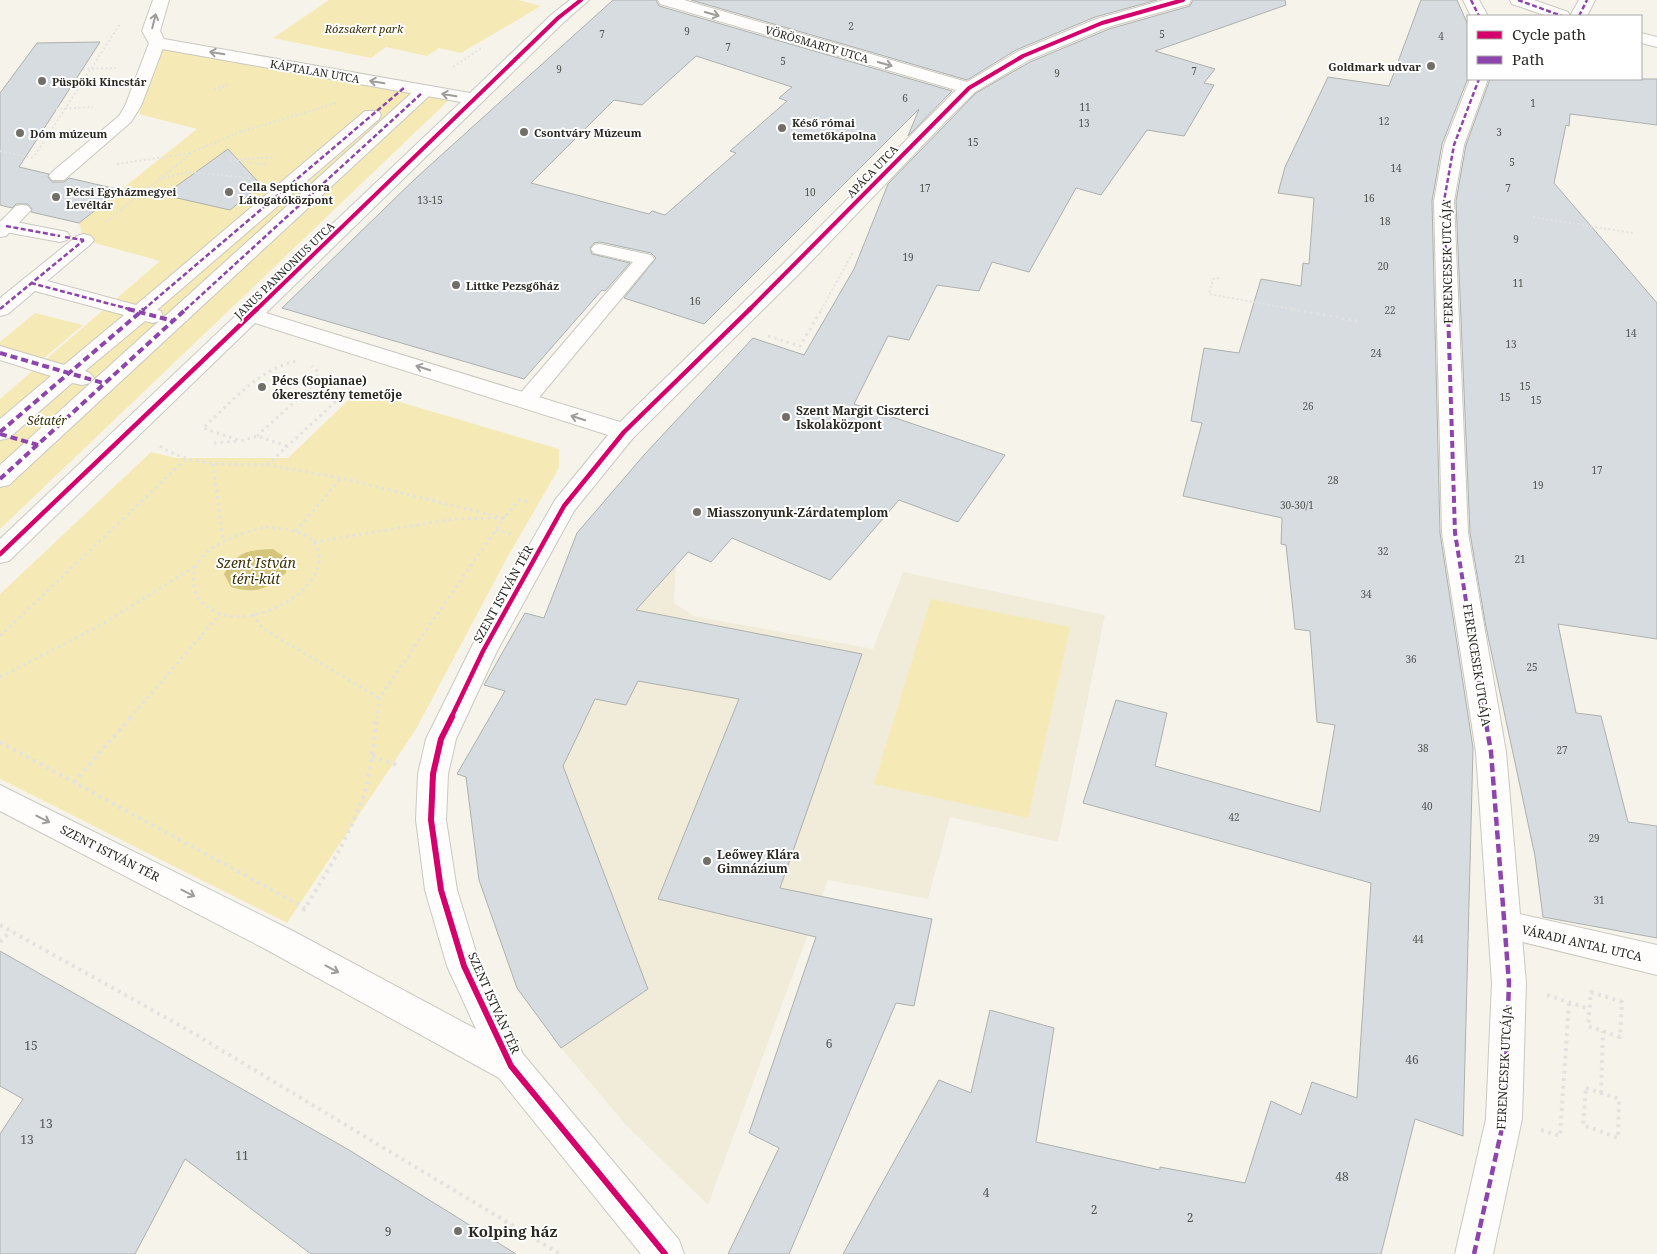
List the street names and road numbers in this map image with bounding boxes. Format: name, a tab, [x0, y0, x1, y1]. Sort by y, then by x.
street label: VÖRÖSMARTY UTCA	[764, 22, 871, 66]
street label: KÁPTALAN UTCA	[269, 56, 361, 86]
street label: APÁCA UTCA	[843, 141, 901, 201]
street label: FERENCESEK UTCÁJA	[1437, 199, 1457, 324]
street label: JANUS PANNONIUS UTCA	[230, 218, 337, 323]
street label: SZENT ISTVÁN TÉR	[469, 542, 537, 646]
street label: FERENCESEK UTCÁJA	[1459, 603, 1495, 728]
street label: SZENT ISTVÁN TÉR	[57, 821, 163, 885]
street label: VÁRADI ANTAL UTCA	[1520, 921, 1644, 965]
street label: SZENT ISTVÁN TÉR	[464, 950, 524, 1057]
street label: FERENCESEK UTCÁJA	[1492, 1005, 1516, 1130]

